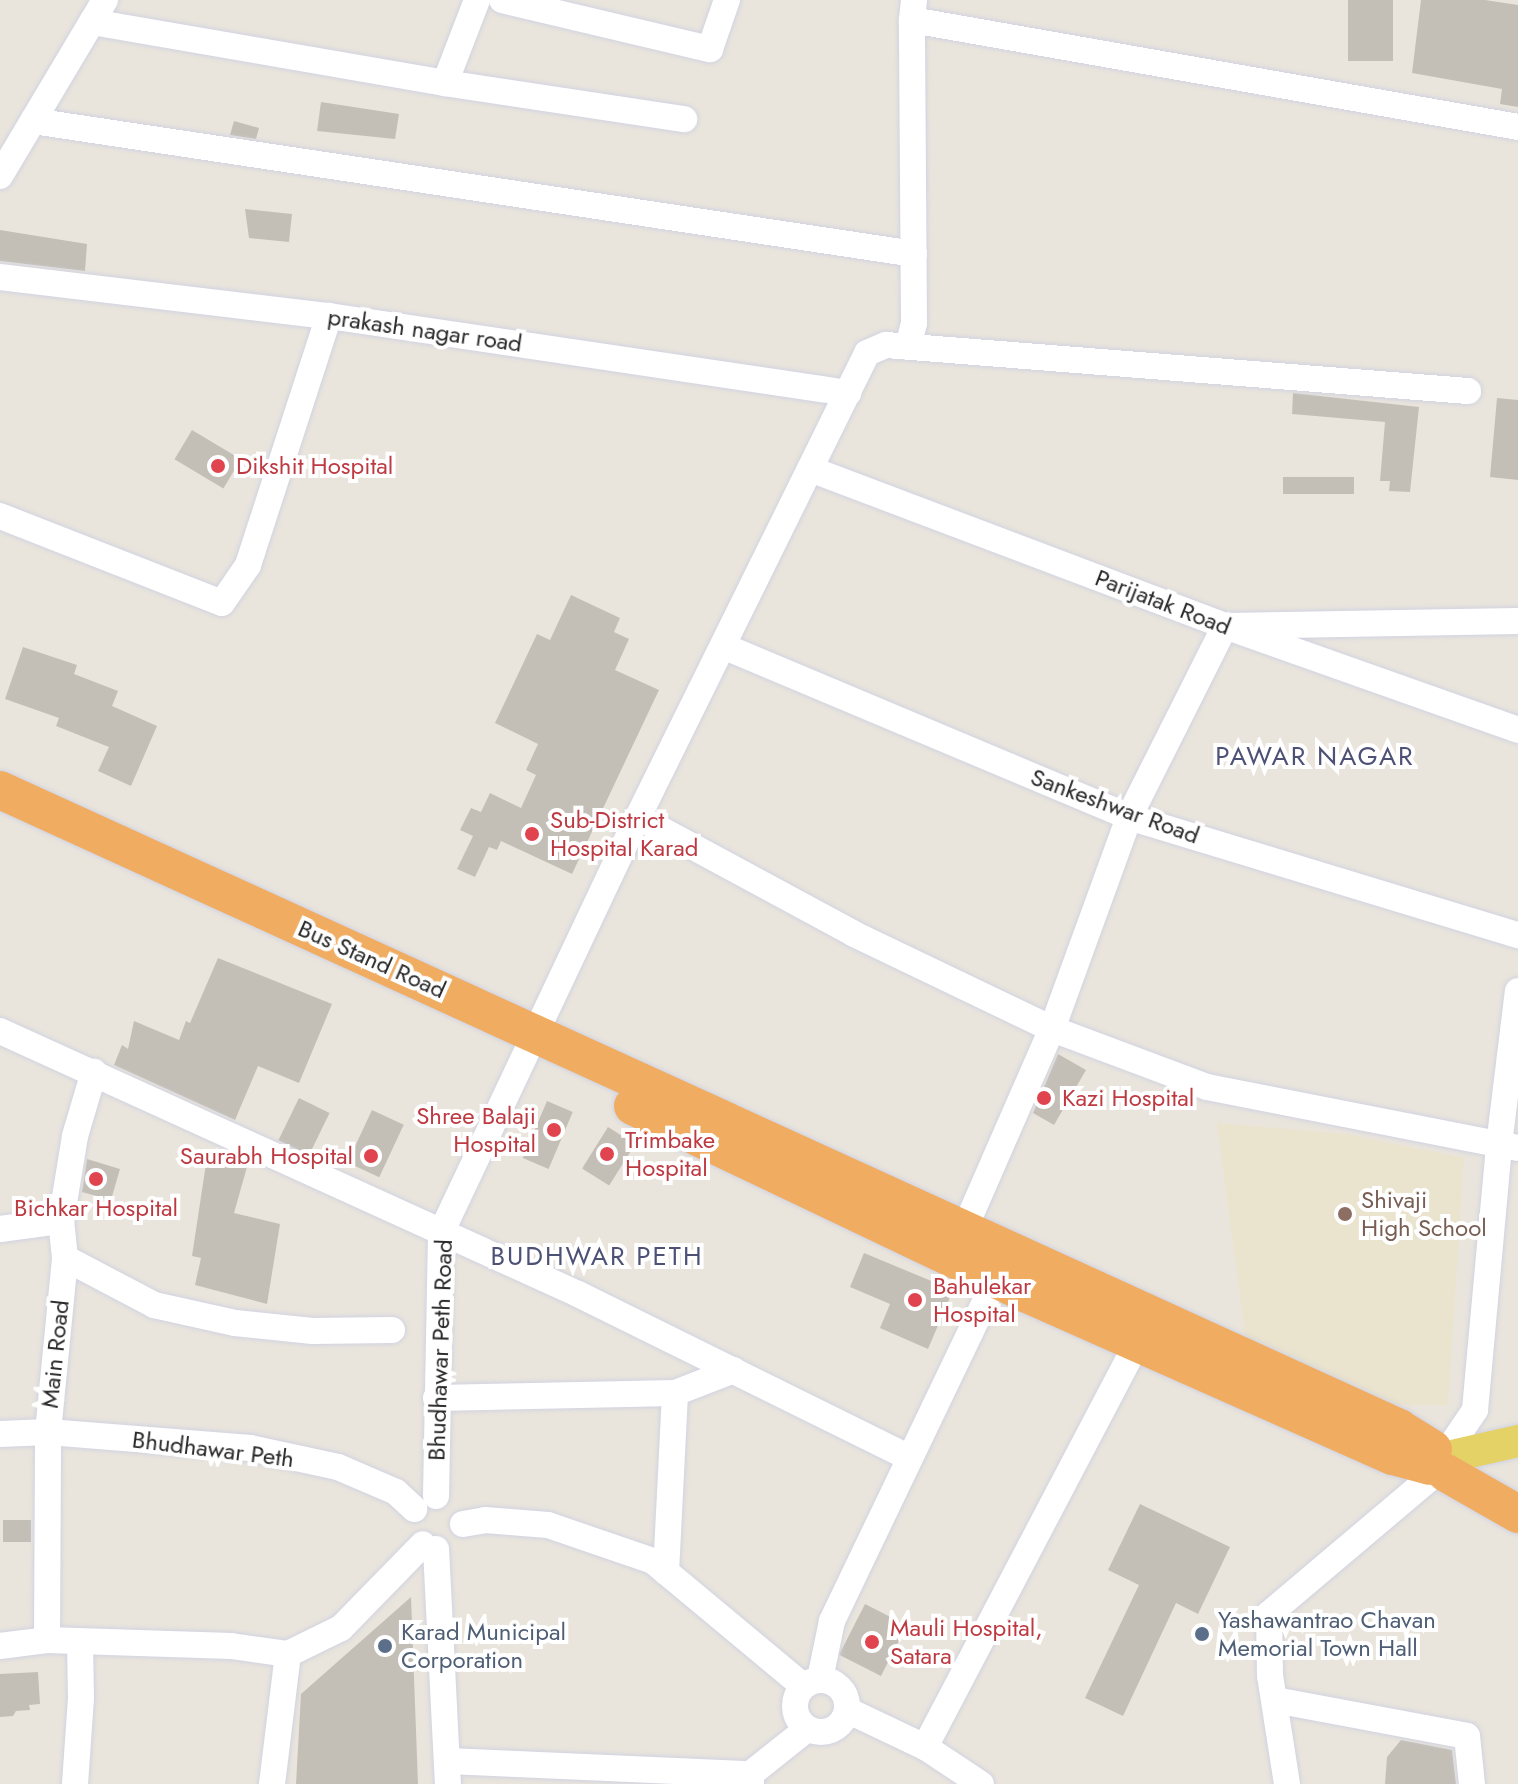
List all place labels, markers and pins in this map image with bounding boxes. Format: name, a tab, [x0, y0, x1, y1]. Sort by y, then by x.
place label: Dikshit Hospital	[236, 452, 393, 480]
marker: Dikshit Hospital	[207, 455, 229, 477]
place label: Sub-District Hospital Karad	[550, 806, 698, 862]
marker: Sub-District Hospital Karad	[521, 823, 543, 845]
place label: Kazi Hospital	[1062, 1084, 1194, 1112]
marker: Kazi Hospital	[1033, 1087, 1055, 1109]
place label: Shree Balaji Hospital	[416, 1102, 536, 1158]
marker: Shree Balaji Hospital	[543, 1119, 565, 1141]
place label: Trimbake Hospital	[625, 1126, 715, 1182]
place label: Saurabh Hospital	[180, 1142, 353, 1170]
marker: Trimbake Hospital	[596, 1143, 618, 1165]
marker: Saurabh Hospital	[360, 1145, 382, 1167]
marker: Bichkar Hospital	[85, 1168, 107, 1190]
place label: Shivaji High School	[1361, 1186, 1487, 1242]
place label: Bichkar Hospital	[14, 1194, 178, 1222]
marker: Shivaji High School	[1336, 1205, 1354, 1223]
place label: Bahulekar Hospital	[933, 1272, 1031, 1328]
marker: Bahulekar Hospital	[904, 1289, 926, 1311]
place label: Yashawantrao Chavan Memorial Town Hall	[1218, 1606, 1436, 1662]
place label: Mauli Hospital, Satara	[890, 1614, 1043, 1670]
place label: Karad Municipal Corporation	[401, 1618, 566, 1674]
marker: Yashawantrao Chavan Memorial Town Hall	[1193, 1625, 1211, 1643]
marker: Mauli Hospital, Satara	[861, 1631, 883, 1653]
marker: Karad Municipal Corporation	[376, 1637, 394, 1655]

